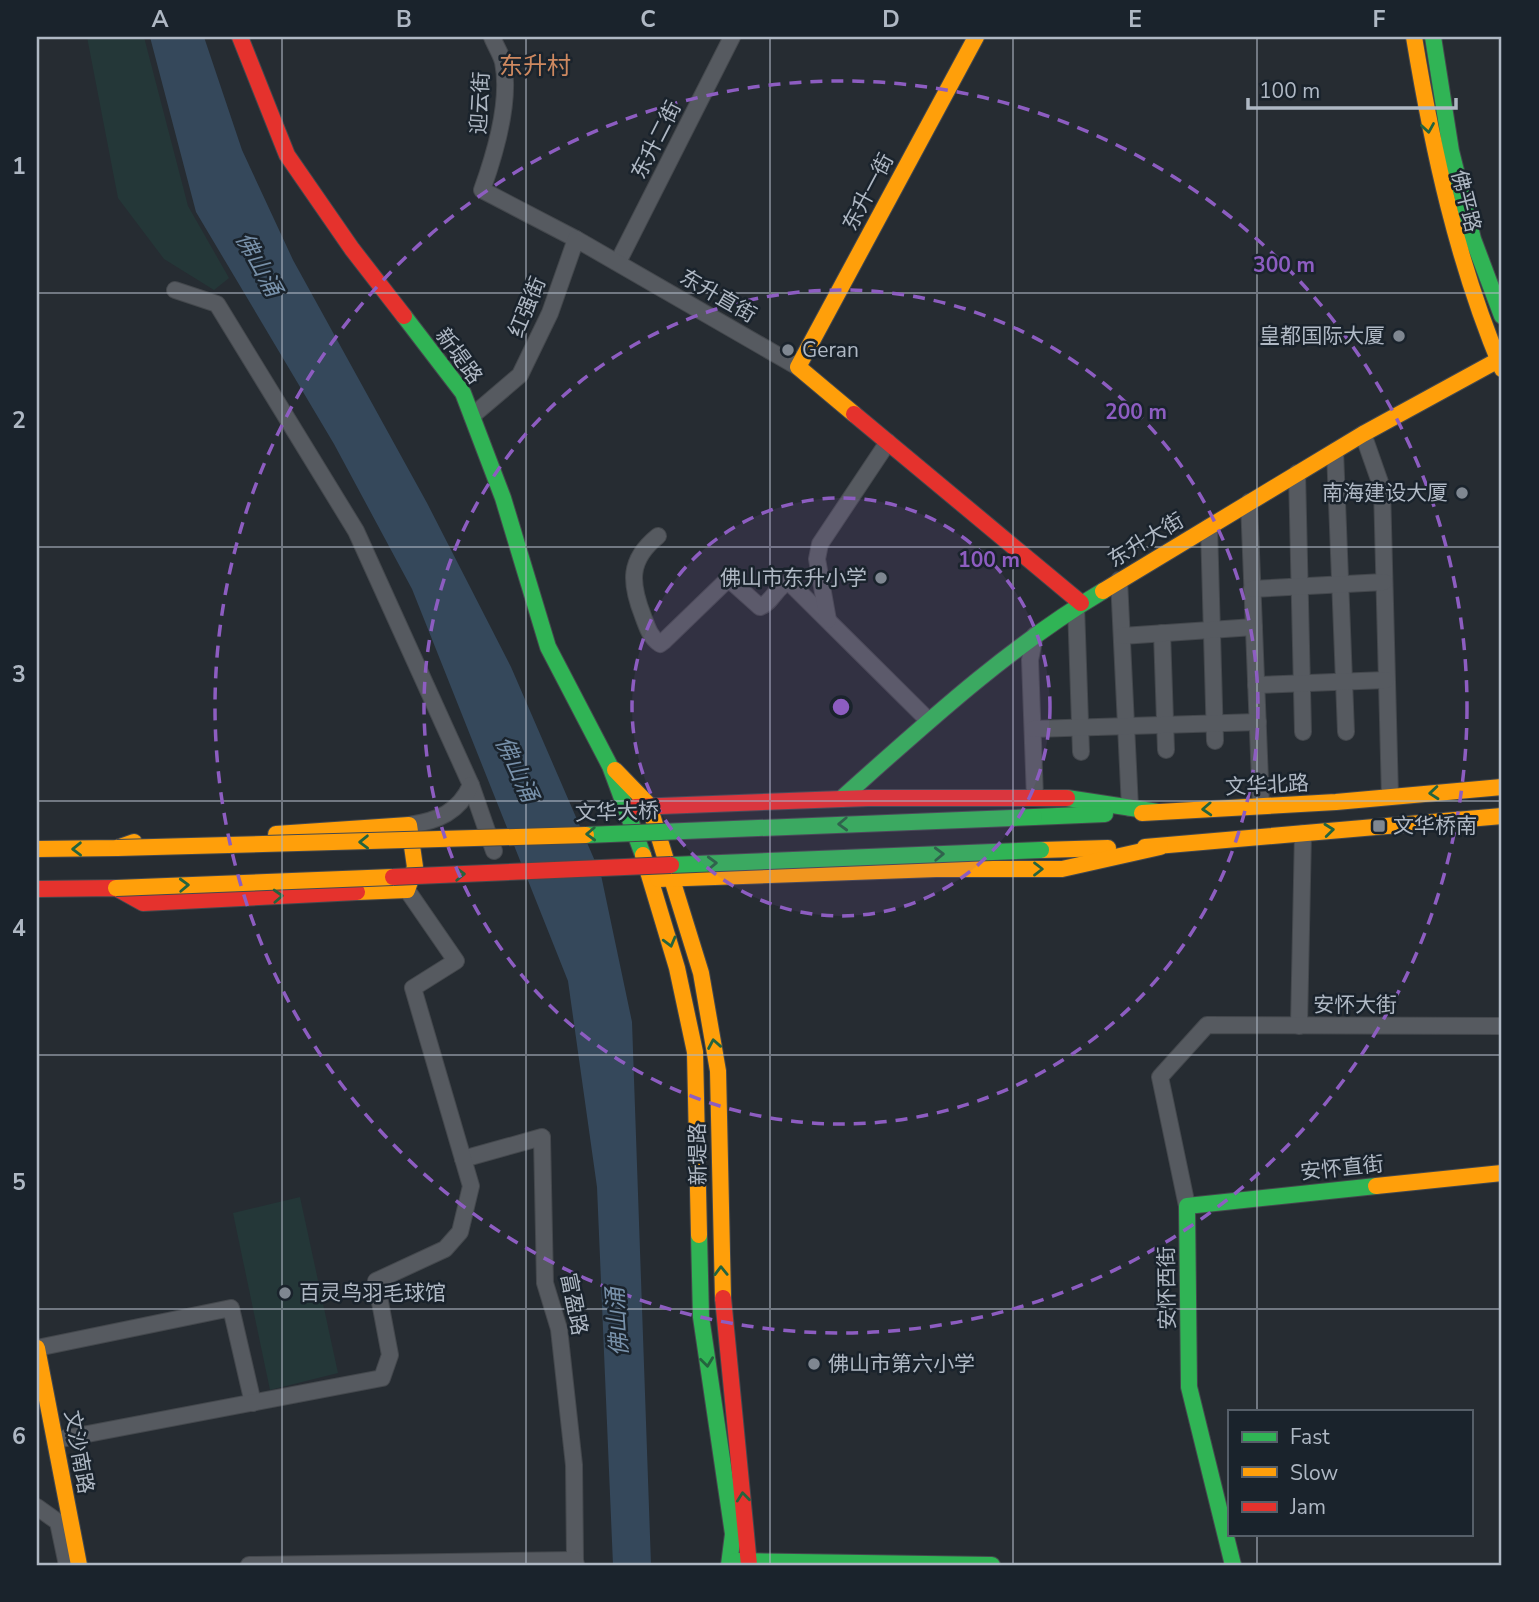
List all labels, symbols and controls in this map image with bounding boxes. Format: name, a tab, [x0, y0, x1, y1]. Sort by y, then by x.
text: A	[151, 4, 169, 35]
text: B	[396, 4, 412, 35]
text: C	[640, 4, 656, 35]
text: D	[882, 4, 900, 35]
text: E	[1128, 4, 1142, 35]
text: F	[1373, 4, 1386, 35]
district label: 东升村	[499, 50, 571, 82]
scale bar	[1248, 66, 1457, 110]
street label: 迎云街	[464, 71, 496, 135]
text: 100 m	[1259, 77, 1320, 105]
street label: 东升二街	[624, 96, 688, 184]
one-way arrow	[1421, 122, 1436, 134]
street label: 东升一街	[836, 148, 900, 236]
text: 1	[12, 151, 26, 182]
street label: 佛平路	[1445, 167, 1487, 235]
water label: 佛山涌	[228, 227, 290, 305]
text: 300 m	[1253, 251, 1315, 279]
street label: 东升直街	[675, 263, 761, 329]
street label: 红强街	[502, 273, 552, 341]
street label: 新堤路	[429, 322, 489, 390]
place label: 皇都国际大厦	[1259, 322, 1385, 350]
marker: 皇都国际大厦	[1391, 328, 1407, 344]
place label: Geran	[802, 336, 859, 364]
marker: Geran	[780, 342, 796, 358]
text: 200 m	[1105, 398, 1167, 426]
text: 2	[12, 405, 26, 436]
place label: 南海建设大厦	[1322, 479, 1448, 507]
marker: 南海建设大厦	[1454, 485, 1470, 501]
street label: 东升大街	[1103, 506, 1189, 574]
text: 100 m	[958, 546, 1020, 574]
place label: 佛山市东升小学	[720, 564, 867, 592]
marker: 佛山市东升小学	[873, 570, 889, 586]
text: 3	[12, 659, 26, 690]
centre of rings	[829, 695, 853, 719]
water label: 佛山涌	[488, 731, 546, 810]
street label: 文华北路	[1224, 769, 1310, 801]
one-way arrow	[1428, 785, 1439, 800]
street label: 文华大桥	[575, 797, 659, 827]
one-way arrow	[1202, 801, 1213, 816]
place label: 文华桥南	[1393, 812, 1477, 840]
one-way arrow	[837, 817, 848, 832]
marker: 文华桥南	[1371, 818, 1387, 834]
one-way arrow	[1324, 823, 1335, 838]
one-way arrow	[586, 827, 597, 842]
one-way arrow	[358, 835, 369, 850]
one-way arrow	[71, 841, 82, 857]
one-way arrow	[934, 846, 945, 861]
one-way arrow	[707, 856, 718, 871]
one-way arrow	[1033, 861, 1044, 877]
one-way arrow	[455, 866, 466, 881]
one-way arrow	[179, 878, 190, 893]
one-way arrow	[273, 889, 284, 904]
text: 4	[12, 913, 26, 944]
one-way arrow	[662, 936, 676, 948]
street label: 安怀大街	[1313, 991, 1397, 1019]
one-way arrow	[707, 1038, 722, 1050]
street label: 新堤路	[683, 1122, 713, 1186]
street label: 安怀直街	[1299, 1150, 1385, 1186]
text: 5	[12, 1167, 26, 1198]
street label: 安怀西街	[1152, 1246, 1182, 1330]
one-way arrow	[714, 1265, 729, 1276]
street label: 富盈路	[554, 1270, 594, 1338]
place label: 百灵鸟羽毛球馆	[299, 1279, 446, 1307]
water label: 佛山涌	[599, 1283, 635, 1357]
marker: 百灵鸟羽毛球馆	[277, 1285, 293, 1301]
place label: 佛山市第六小学	[828, 1350, 975, 1378]
one-way arrow	[699, 1356, 714, 1368]
marker: 佛山市第六小学	[806, 1356, 822, 1372]
street label: 文沙南路	[58, 1408, 100, 1496]
legend	[1228, 1410, 1472, 1536]
text: 6	[12, 1421, 26, 1452]
text: Fast	[1290, 1423, 1330, 1451]
text: Slow	[1290, 1459, 1339, 1487]
one-way arrow	[736, 1492, 751, 1503]
text: Jam	[1289, 1493, 1326, 1521]

